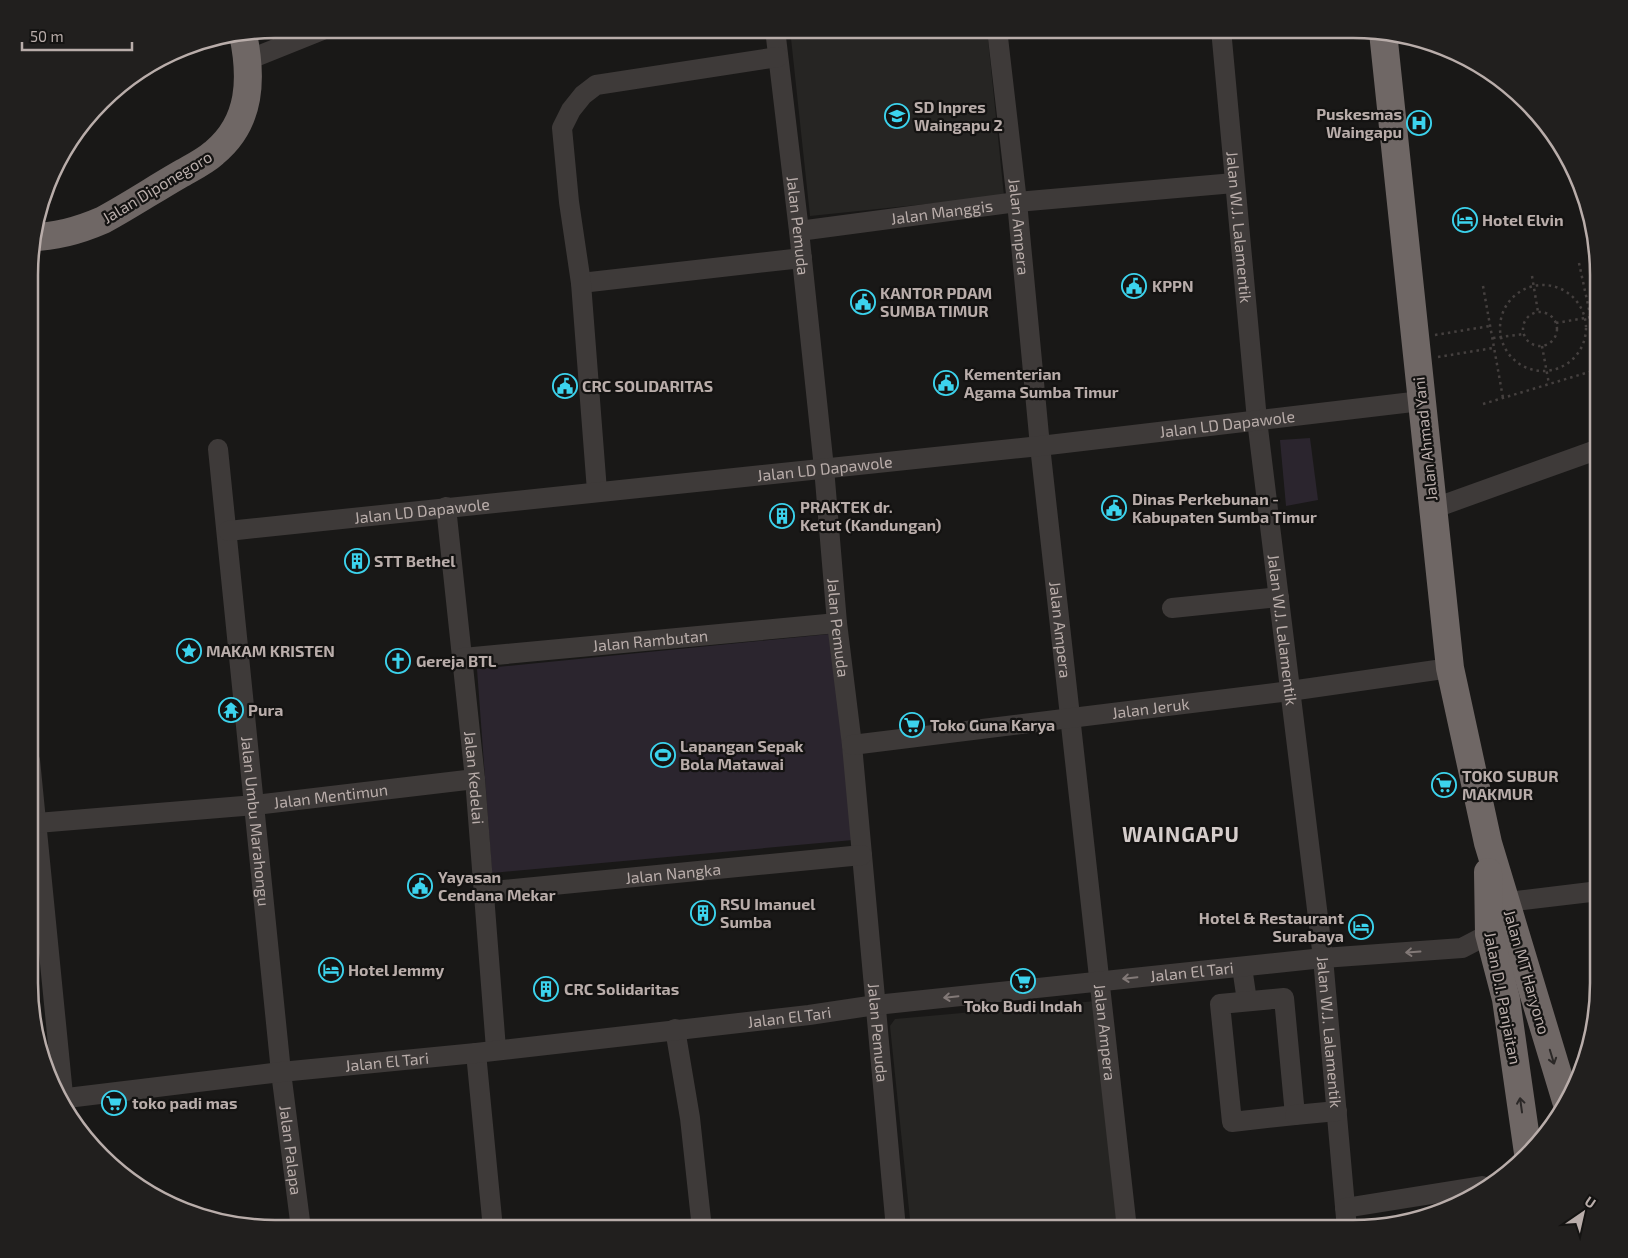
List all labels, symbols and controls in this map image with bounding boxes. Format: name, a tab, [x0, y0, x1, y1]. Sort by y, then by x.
scale bar	[22, 20, 132, 52]
text: 50 m	[30, 27, 64, 45]
place label: SD Inpres Waingapu 2	[914, 97, 1003, 134]
school or university icon: SD Inpres Waingapu 2	[884, 103, 910, 129]
place label: Puskesmas Waingapu	[1316, 104, 1402, 141]
hospital icon: Puskesmas Waingapu	[1406, 110, 1432, 136]
street label: Jalan Diponegoro	[98, 146, 215, 227]
street label: Jalan W.J. Lalamentik	[1223, 150, 1256, 304]
street label: Jalan Pemuda	[784, 175, 814, 276]
street label: Jalan Ampera	[1005, 177, 1034, 276]
street label: Jalan Manggis	[889, 195, 994, 228]
hotel icon: Hotel Elvin	[1452, 207, 1478, 233]
place label: Hotel Elvin	[1482, 210, 1564, 229]
public building icon: KPPN	[1121, 273, 1147, 299]
place label: KPPN	[1152, 276, 1193, 295]
place label: KANTOR PDAM SUMBA TIMUR	[880, 283, 992, 320]
public building icon: KANTOR PDAM SUMBA TIMUR	[850, 289, 876, 315]
place label: Kementerian Agama Sumba Timur	[964, 364, 1119, 401]
public building icon: Kementerian Agama Sumba Timur	[933, 370, 959, 396]
public building icon: CRC SOLIDARITAS	[552, 373, 578, 399]
place label: CRC SOLIDARITAS	[582, 376, 713, 395]
street label: Jalan Ahmad Yani	[1409, 376, 1440, 502]
street label: Jalan LD Dapawole	[1158, 406, 1296, 441]
street label: Jalan LD Dapawole	[756, 451, 893, 485]
place label: Dinas Perkebunan - Kabupaten Sumba Timur	[1132, 489, 1317, 526]
street label: Jalan LD Dapawole	[353, 494, 491, 527]
public building icon: Dinas Perkebunan - Kabupaten Sumba Timur	[1101, 495, 1127, 521]
place label: PRAKTEK dr. Ketut (Kandungan)	[800, 497, 942, 534]
building icon: PRAKTEK dr. Ketut (Kandungan)	[769, 503, 795, 529]
building icon: STT Bethel	[344, 548, 370, 574]
place label: STT Bethel	[374, 551, 456, 570]
street label: Jalan W.J. Lalamentik	[1265, 553, 1302, 706]
street label: Jalan Pemuda	[824, 577, 854, 678]
street label: Jalan Ampera	[1046, 580, 1076, 679]
street label: Jalan Rambutan	[592, 625, 709, 655]
place icon: MAKAM KRISTEN	[176, 638, 202, 664]
place label: MAKAM KRISTEN	[206, 641, 335, 660]
church icon: Gereja BTL	[385, 648, 411, 674]
place label: Gereja BTL	[416, 651, 497, 670]
street label: Jalan Jeruk	[1111, 693, 1191, 722]
temple icon: Pura	[218, 697, 244, 723]
place label: Pura	[248, 700, 283, 719]
supermarket icon: Toko Guna Karya	[899, 712, 925, 738]
place label: Toko Guna Karya	[930, 715, 1055, 735]
street label: Jalan Kedelai	[461, 730, 488, 825]
street label: Jalan Umbu Marahongu	[238, 735, 274, 907]
place label: Lapangan Sepak Bola Matawai	[680, 736, 804, 773]
sports icon: Lapangan Sepak Bola Matawai	[650, 742, 676, 768]
place label: TOKO SUBUR MAKMUR	[1462, 766, 1559, 803]
supermarket icon: TOKO SUBUR MAKMUR	[1431, 772, 1457, 798]
street label: Jalan Mentimun	[272, 779, 389, 812]
district label: WAINGAPU	[1122, 821, 1240, 846]
street label: Jalan Nangka	[624, 859, 722, 887]
place label: Yayasan Cendana Mekar	[438, 867, 556, 904]
public building icon: Yayasan Cendana Mekar	[407, 873, 433, 899]
place label: RSU Imanuel Sumba	[720, 894, 816, 931]
building icon: RSU Imanuel Sumba	[690, 900, 716, 926]
street label: Jalan MT Haryono	[1501, 907, 1554, 1036]
place label: Hotel & Restaurant Surabaya	[1199, 908, 1344, 946]
hotel icon: Hotel & Restaurant Surabaya	[1348, 914, 1374, 940]
street label: Jalan D.I. Panjaitan	[1480, 930, 1526, 1066]
one-way arrow	[1406, 947, 1422, 956]
street label: Jalan W.J. Lalamentik	[1314, 955, 1346, 1109]
hotel icon: Hotel Jemmy	[318, 957, 344, 983]
street label: Jalan El Tari	[1149, 957, 1235, 985]
place label: Hotel Jemmy	[348, 960, 444, 980]
supermarket icon: Toko Budi Indah	[1010, 968, 1036, 994]
one-way arrow	[1122, 973, 1138, 983]
building icon: CRC Solidaritas	[533, 976, 559, 1002]
place label: CRC Solidaritas	[564, 979, 679, 998]
street label: Jalan Pemuda	[865, 982, 893, 1083]
street label: Jalan Ampera	[1091, 983, 1120, 1082]
one-way arrow	[943, 992, 959, 1002]
place label: Toko Budi Indah	[964, 996, 1082, 1015]
street label: Jalan El Tari	[746, 1002, 832, 1031]
street label: Jalan El Tari	[344, 1048, 430, 1075]
one-way arrow	[1548, 1049, 1558, 1065]
supermarket icon: toko padi mas	[101, 1090, 127, 1116]
place label: toko padi mas	[132, 1093, 237, 1112]
one-way arrow	[1516, 1097, 1526, 1113]
street label: Jalan Palapa	[276, 1104, 307, 1196]
north arrow	[1558, 1188, 1608, 1238]
text: U	[1582, 1192, 1599, 1212]

